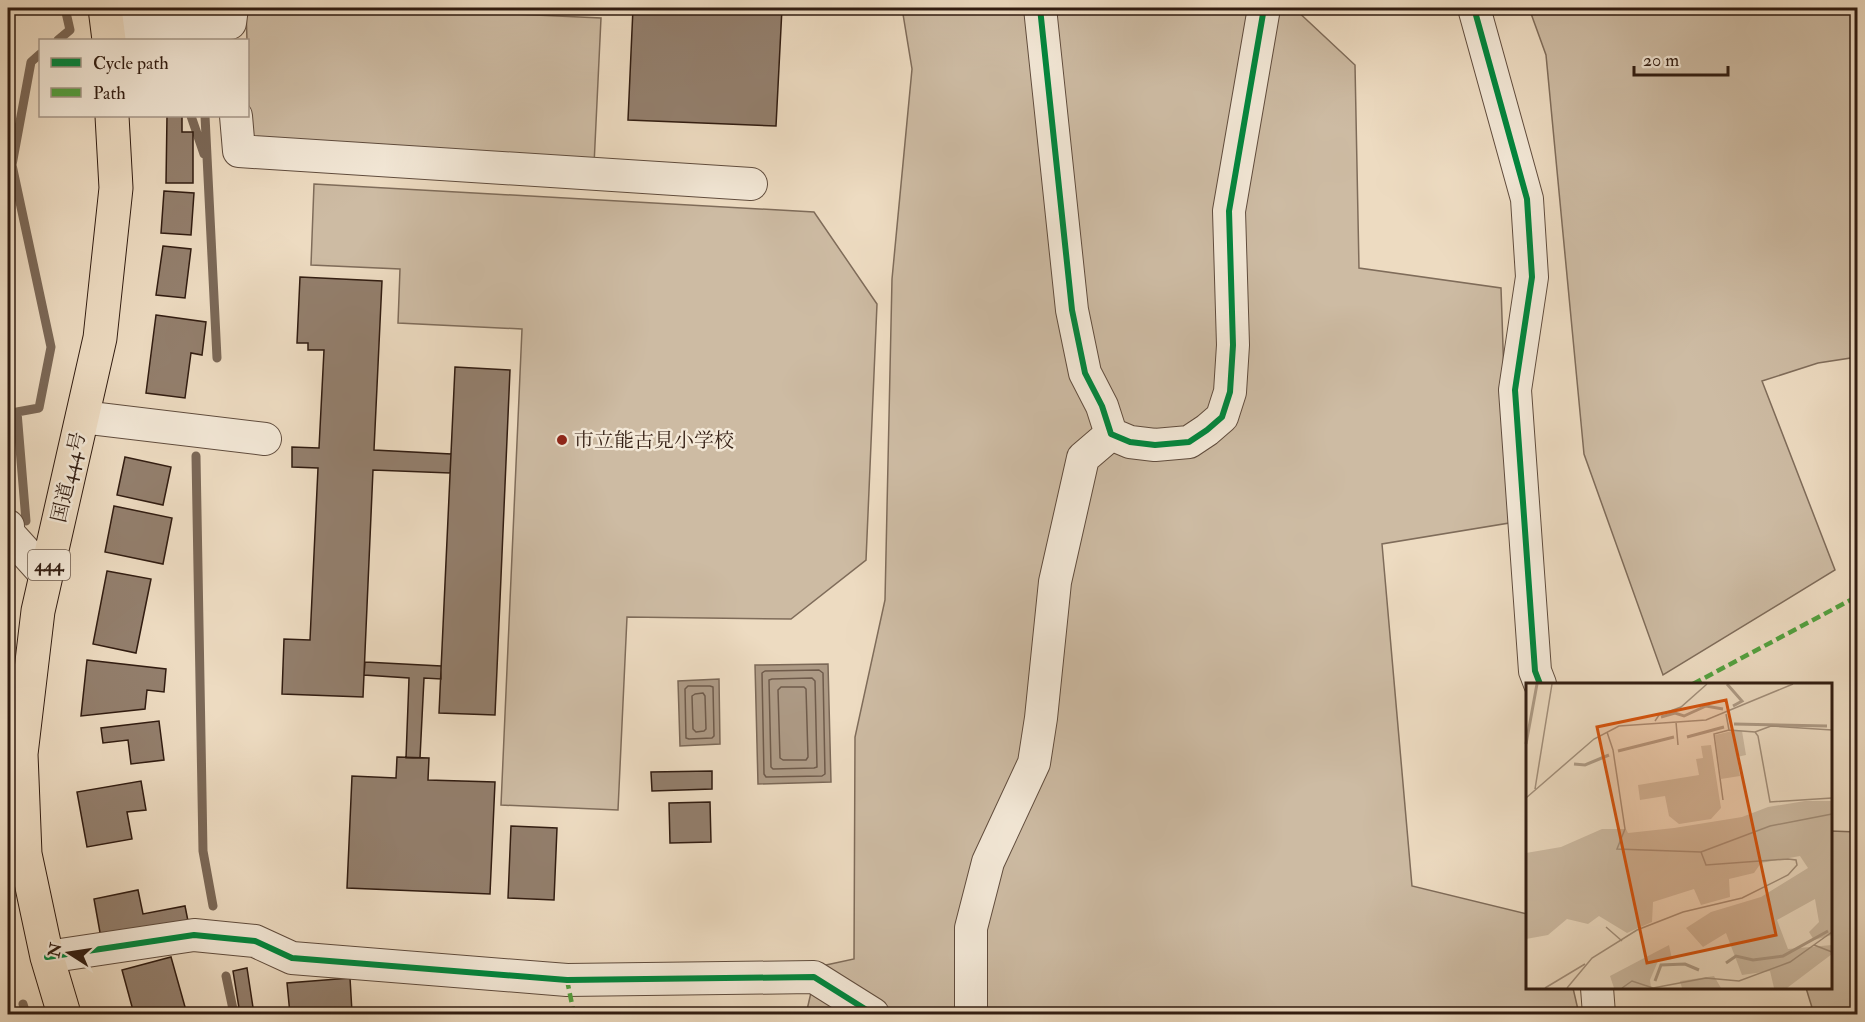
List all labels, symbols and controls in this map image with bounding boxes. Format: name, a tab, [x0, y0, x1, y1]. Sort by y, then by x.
legend	[39, 39, 249, 117]
scale bar	[1634, 39, 1728, 77]
text: 20 m	[1643, 49, 1679, 72]
text: Cycle path	[93, 52, 169, 75]
text: Path	[93, 82, 126, 105]
place label: 市立能古見小学校	[574, 428, 734, 453]
street label: 国道444号	[46, 429, 91, 525]
marker: 市立能古見小学校	[555, 433, 569, 447]
road number: 444	[28, 550, 70, 580]
inset map	[1526, 683, 1832, 989]
north arrow	[39, 923, 99, 983]
text: N	[44, 940, 67, 960]

